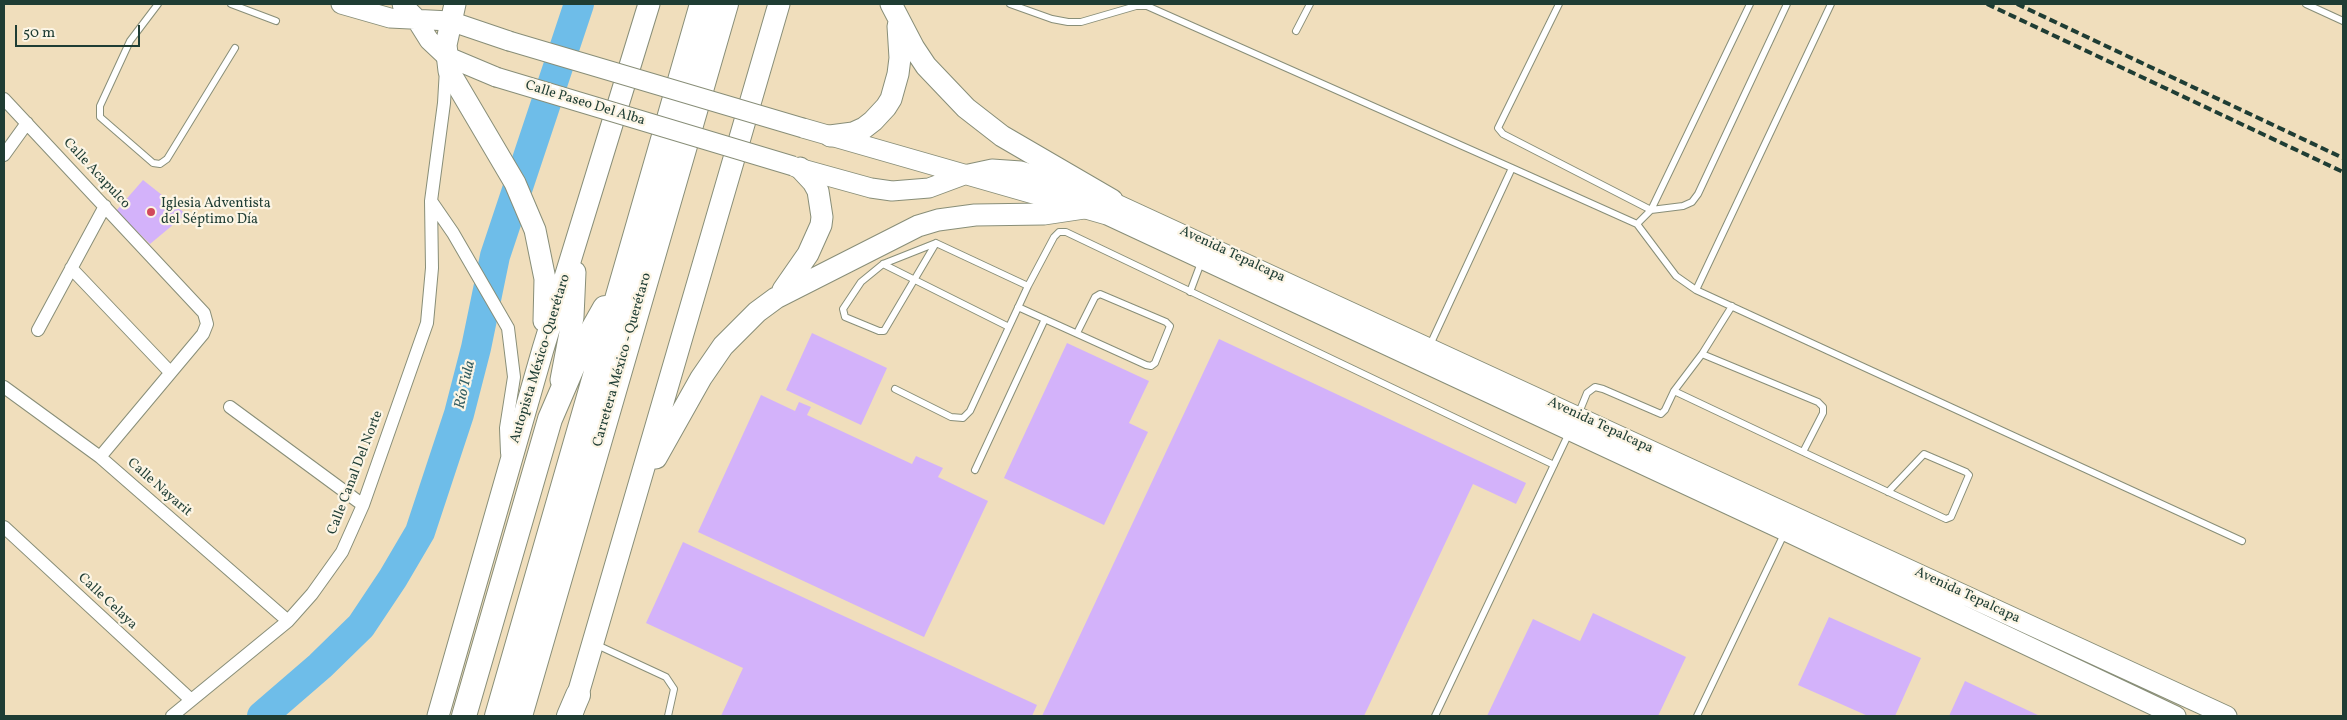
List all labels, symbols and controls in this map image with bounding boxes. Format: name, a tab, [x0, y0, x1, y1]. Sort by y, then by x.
scale bar	[18, 15, 142, 47]
text: 50 m	[23, 23, 55, 44]
street label: Calle Paseo Del Alba	[523, 78, 647, 130]
street label: Calle Acapulco	[59, 135, 133, 213]
place label: Iglesia Adventista del Séptimo Día	[161, 196, 271, 228]
marker: Iglesia Adventista del Séptimo Día	[145, 206, 157, 218]
street label: Avenida Tepalcapa	[1177, 223, 1287, 287]
street label: Carretera México - Querétaro	[590, 271, 656, 449]
street label: Autopista México-Querétaro	[507, 272, 575, 446]
water label: Río Tula	[452, 359, 480, 411]
street label: Avenida Tepalcapa	[1545, 394, 1655, 458]
street label: Calle Canal Del Norte	[325, 409, 387, 537]
street label: Calle Nayarit	[123, 455, 195, 521]
street label: Avenida Tepalcapa	[1912, 564, 2022, 628]
street label: Calle Celaya	[74, 570, 140, 634]

